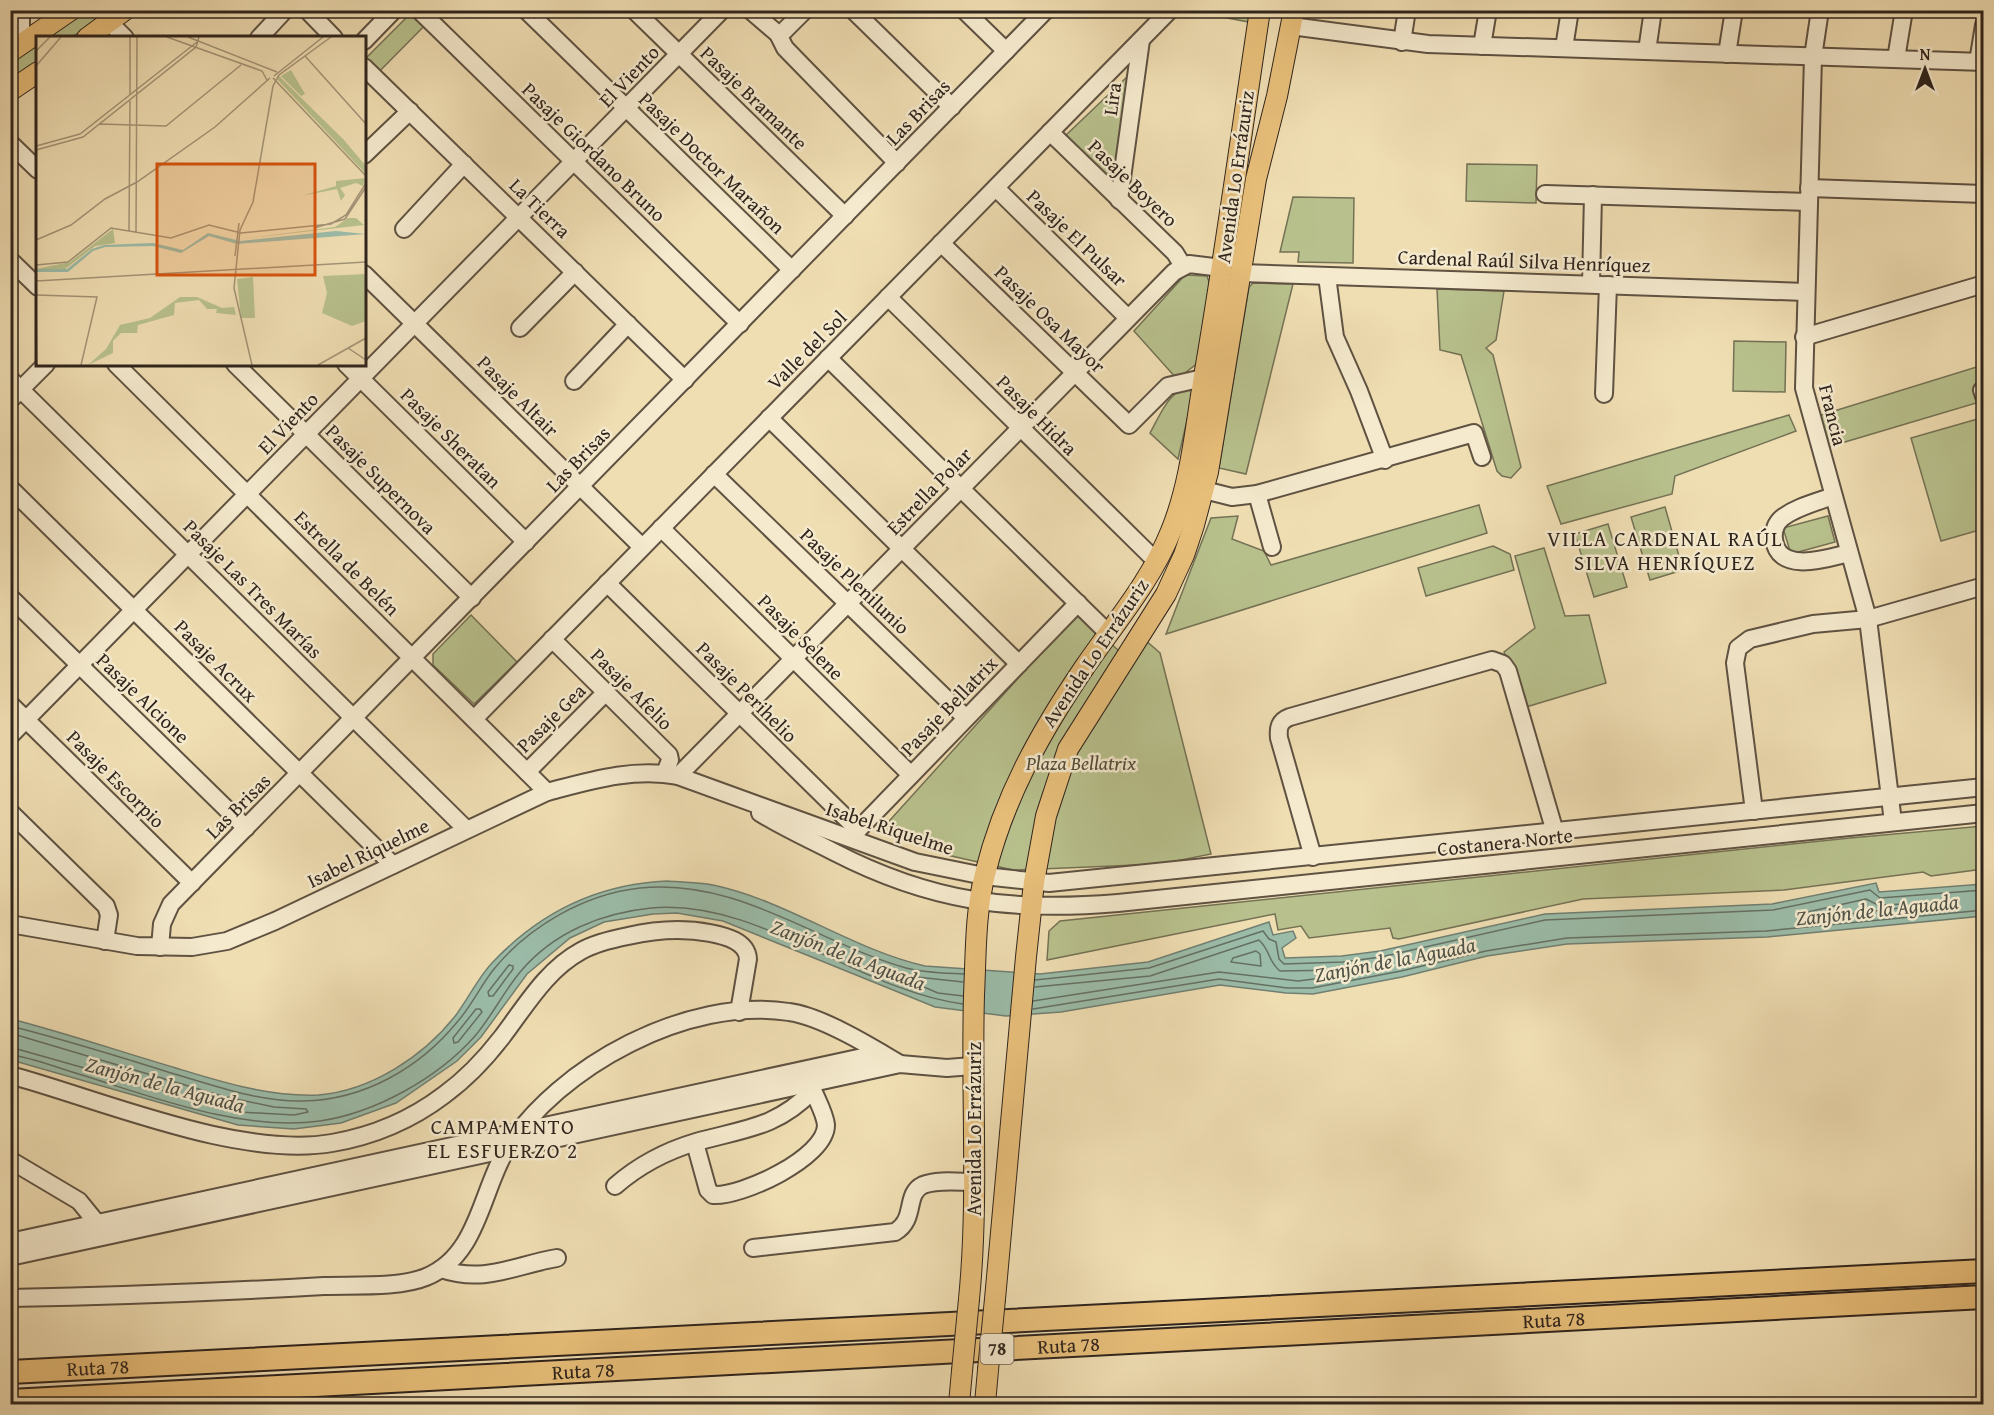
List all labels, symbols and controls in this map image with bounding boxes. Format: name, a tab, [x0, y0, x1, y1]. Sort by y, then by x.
inset map	[36, 36, 366, 366]
street label: El Viento	[592, 38, 666, 113]
street label: Pasaje Bramante	[694, 39, 814, 156]
north arrow	[1895, 39, 1955, 99]
text: N	[1920, 42, 1931, 66]
street label: Las Brisas	[879, 72, 957, 151]
street label: Pasaje Giordano Bruno	[516, 75, 673, 228]
street label: Lira	[1095, 80, 1128, 117]
street label: Pasaje Doctor Marañon	[633, 85, 792, 240]
street label: Avenida Lo Errázuriz	[1208, 89, 1261, 265]
street label: Pasaje Boyero	[1082, 132, 1185, 233]
street label: La Tierra	[503, 171, 578, 245]
street label: Pasaje El Pulsar	[1021, 182, 1134, 293]
street label: Cardenal Raúl Silva Henríquez	[1397, 242, 1651, 279]
street label: Pasaje Osa Mayor	[988, 258, 1112, 379]
street label: Valle del Sol	[760, 303, 853, 396]
street label: Pasaje Altair	[471, 348, 566, 443]
street label: Pasaje Hidra	[990, 368, 1085, 462]
street label: Pasaje Sheratan	[394, 381, 508, 495]
street label: Francia	[1812, 381, 1855, 449]
street label: El Viento	[251, 385, 325, 460]
street label: Pasaje Supernova	[320, 417, 444, 541]
street label: Las Brisas	[539, 419, 617, 498]
street label: Estrella Polar	[879, 440, 978, 541]
street label: Estrella de Belén	[288, 503, 407, 622]
street label: Pasaje Las Tres Marías	[177, 513, 330, 665]
street label: Pasaje Plenilunio	[794, 521, 917, 641]
district label: VILLA CARDENAL RAÚL SILVA HENRÍQUEZ	[1547, 523, 1783, 578]
street label: Avenida Lo Errázuriz	[1034, 572, 1155, 733]
street label: Pasaje Selene	[752, 587, 851, 686]
street label: Pasaje Acrux	[168, 613, 265, 709]
street label: Pasaje Perihelio	[690, 634, 805, 749]
street label: Pasaje Afelio	[585, 641, 680, 736]
street label: Pasaje Alcione	[90, 646, 197, 750]
street label: Pasaje Bellatrix	[893, 649, 1005, 762]
street label: Pasaje Gea	[509, 676, 592, 759]
street label: Pasaje Escorpio	[61, 723, 172, 834]
park label: Plaza Bellatrix	[1025, 748, 1136, 777]
street label: Las Brisas	[198, 766, 277, 845]
street label: Isabel Riquelme	[823, 793, 958, 862]
street label: Isabel Riquelme	[302, 810, 434, 895]
street label: Costanera Norte	[1436, 820, 1574, 863]
water label: Zanjón de la Aguada	[1794, 886, 1960, 933]
water label: Zanjón de la Aguada	[766, 911, 930, 998]
water label: Zanjón de la Aguada	[1312, 929, 1478, 990]
street label: Avenida Lo Errázuriz	[959, 1042, 988, 1216]
water label: Zanjón de la Aguada	[82, 1048, 248, 1121]
district label: CAMPAMENTO EL ESFUERZO 2	[427, 1111, 579, 1166]
street label: Ruta 78	[1522, 1303, 1586, 1335]
street label: Ruta 78	[1037, 1329, 1100, 1361]
road number: 78	[980, 1334, 1014, 1364]
street label: Ruta 78	[66, 1351, 130, 1383]
street label: Ruta 78	[551, 1354, 615, 1386]

